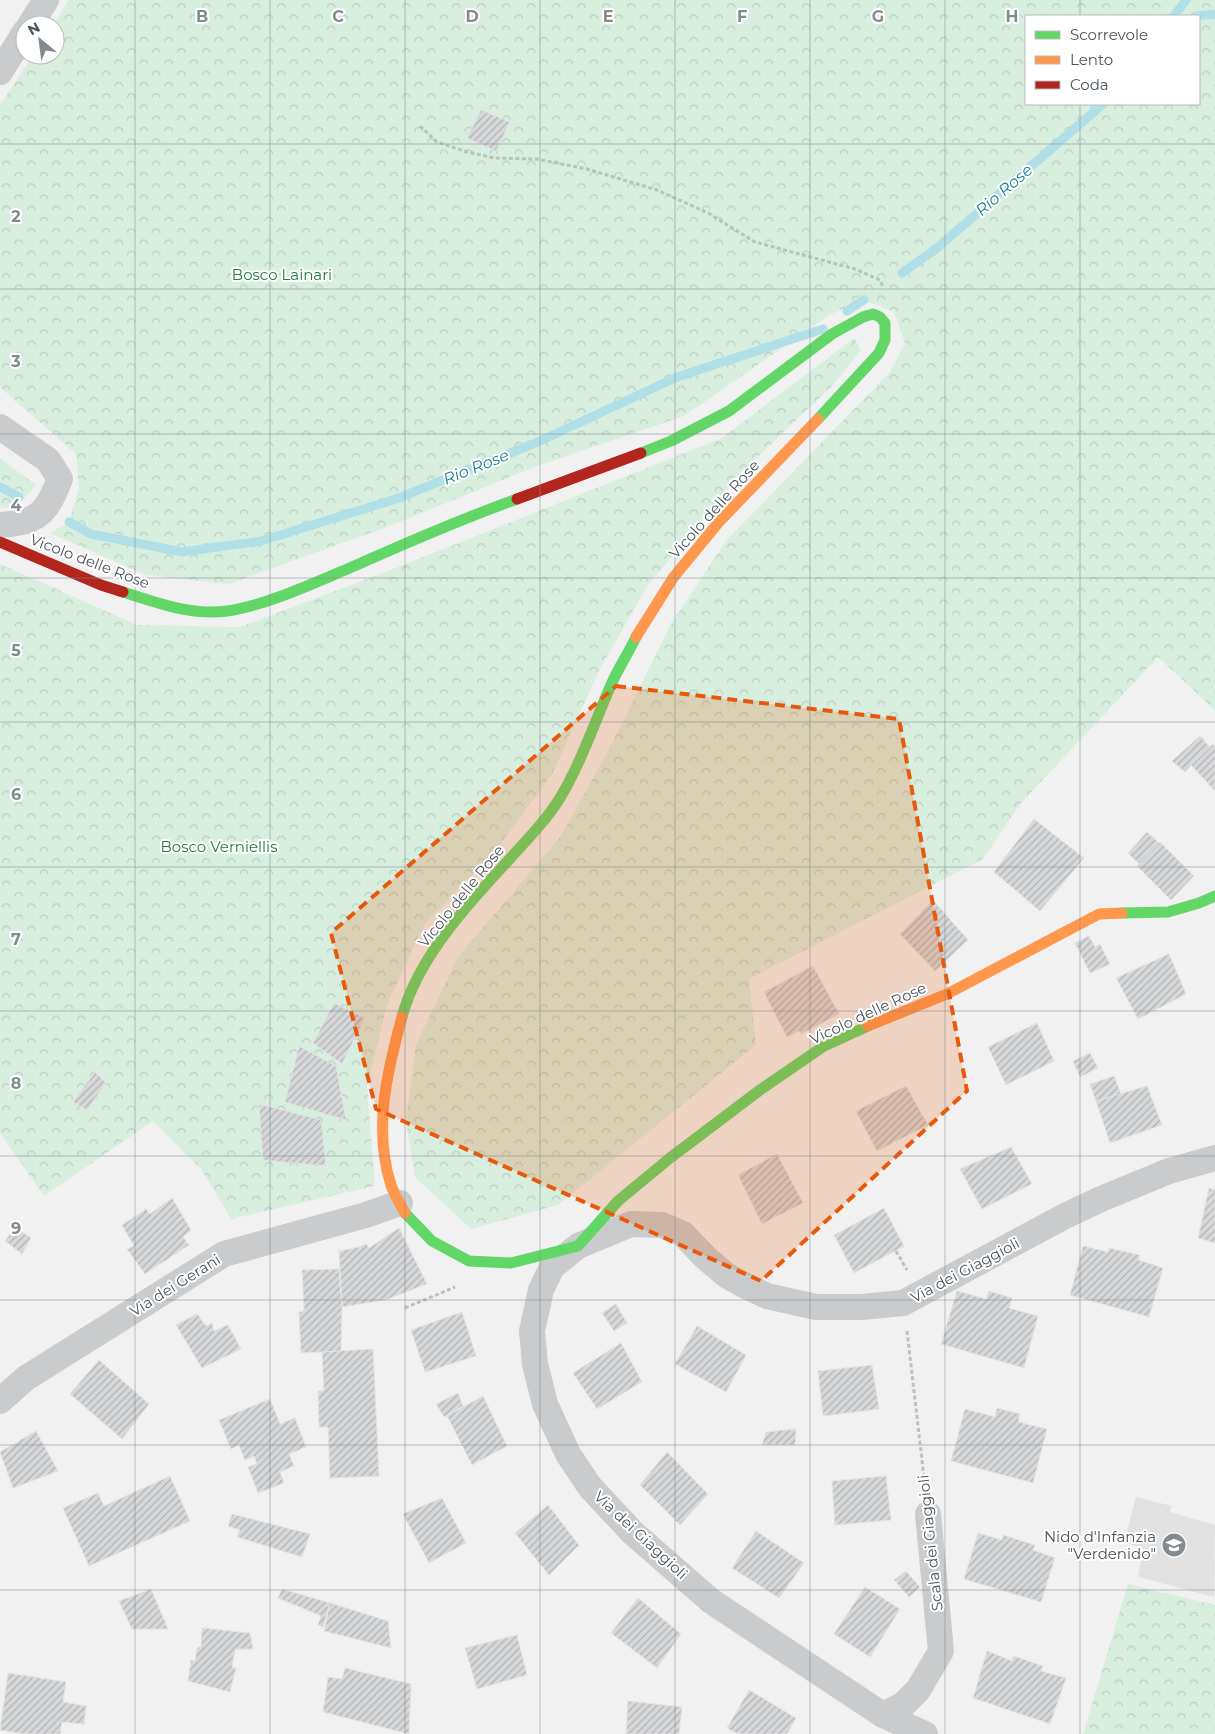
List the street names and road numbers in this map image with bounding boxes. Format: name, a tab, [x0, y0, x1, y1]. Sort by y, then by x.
street label: Vicolo delle Rose	[665, 456, 763, 562]
street label: Vicolo delle Rose	[28, 530, 152, 592]
street label: Vicolo delle Rose	[414, 841, 508, 951]
street label: Vicolo delle Rose	[807, 978, 929, 1048]
street label: Via dei Giaggioli	[907, 1233, 1023, 1307]
street label: Via dei Gerani	[126, 1250, 224, 1320]
street label: Scala dei Giaggioli	[913, 1474, 947, 1612]
street label: Via dei Giaggioli	[590, 1487, 692, 1583]

